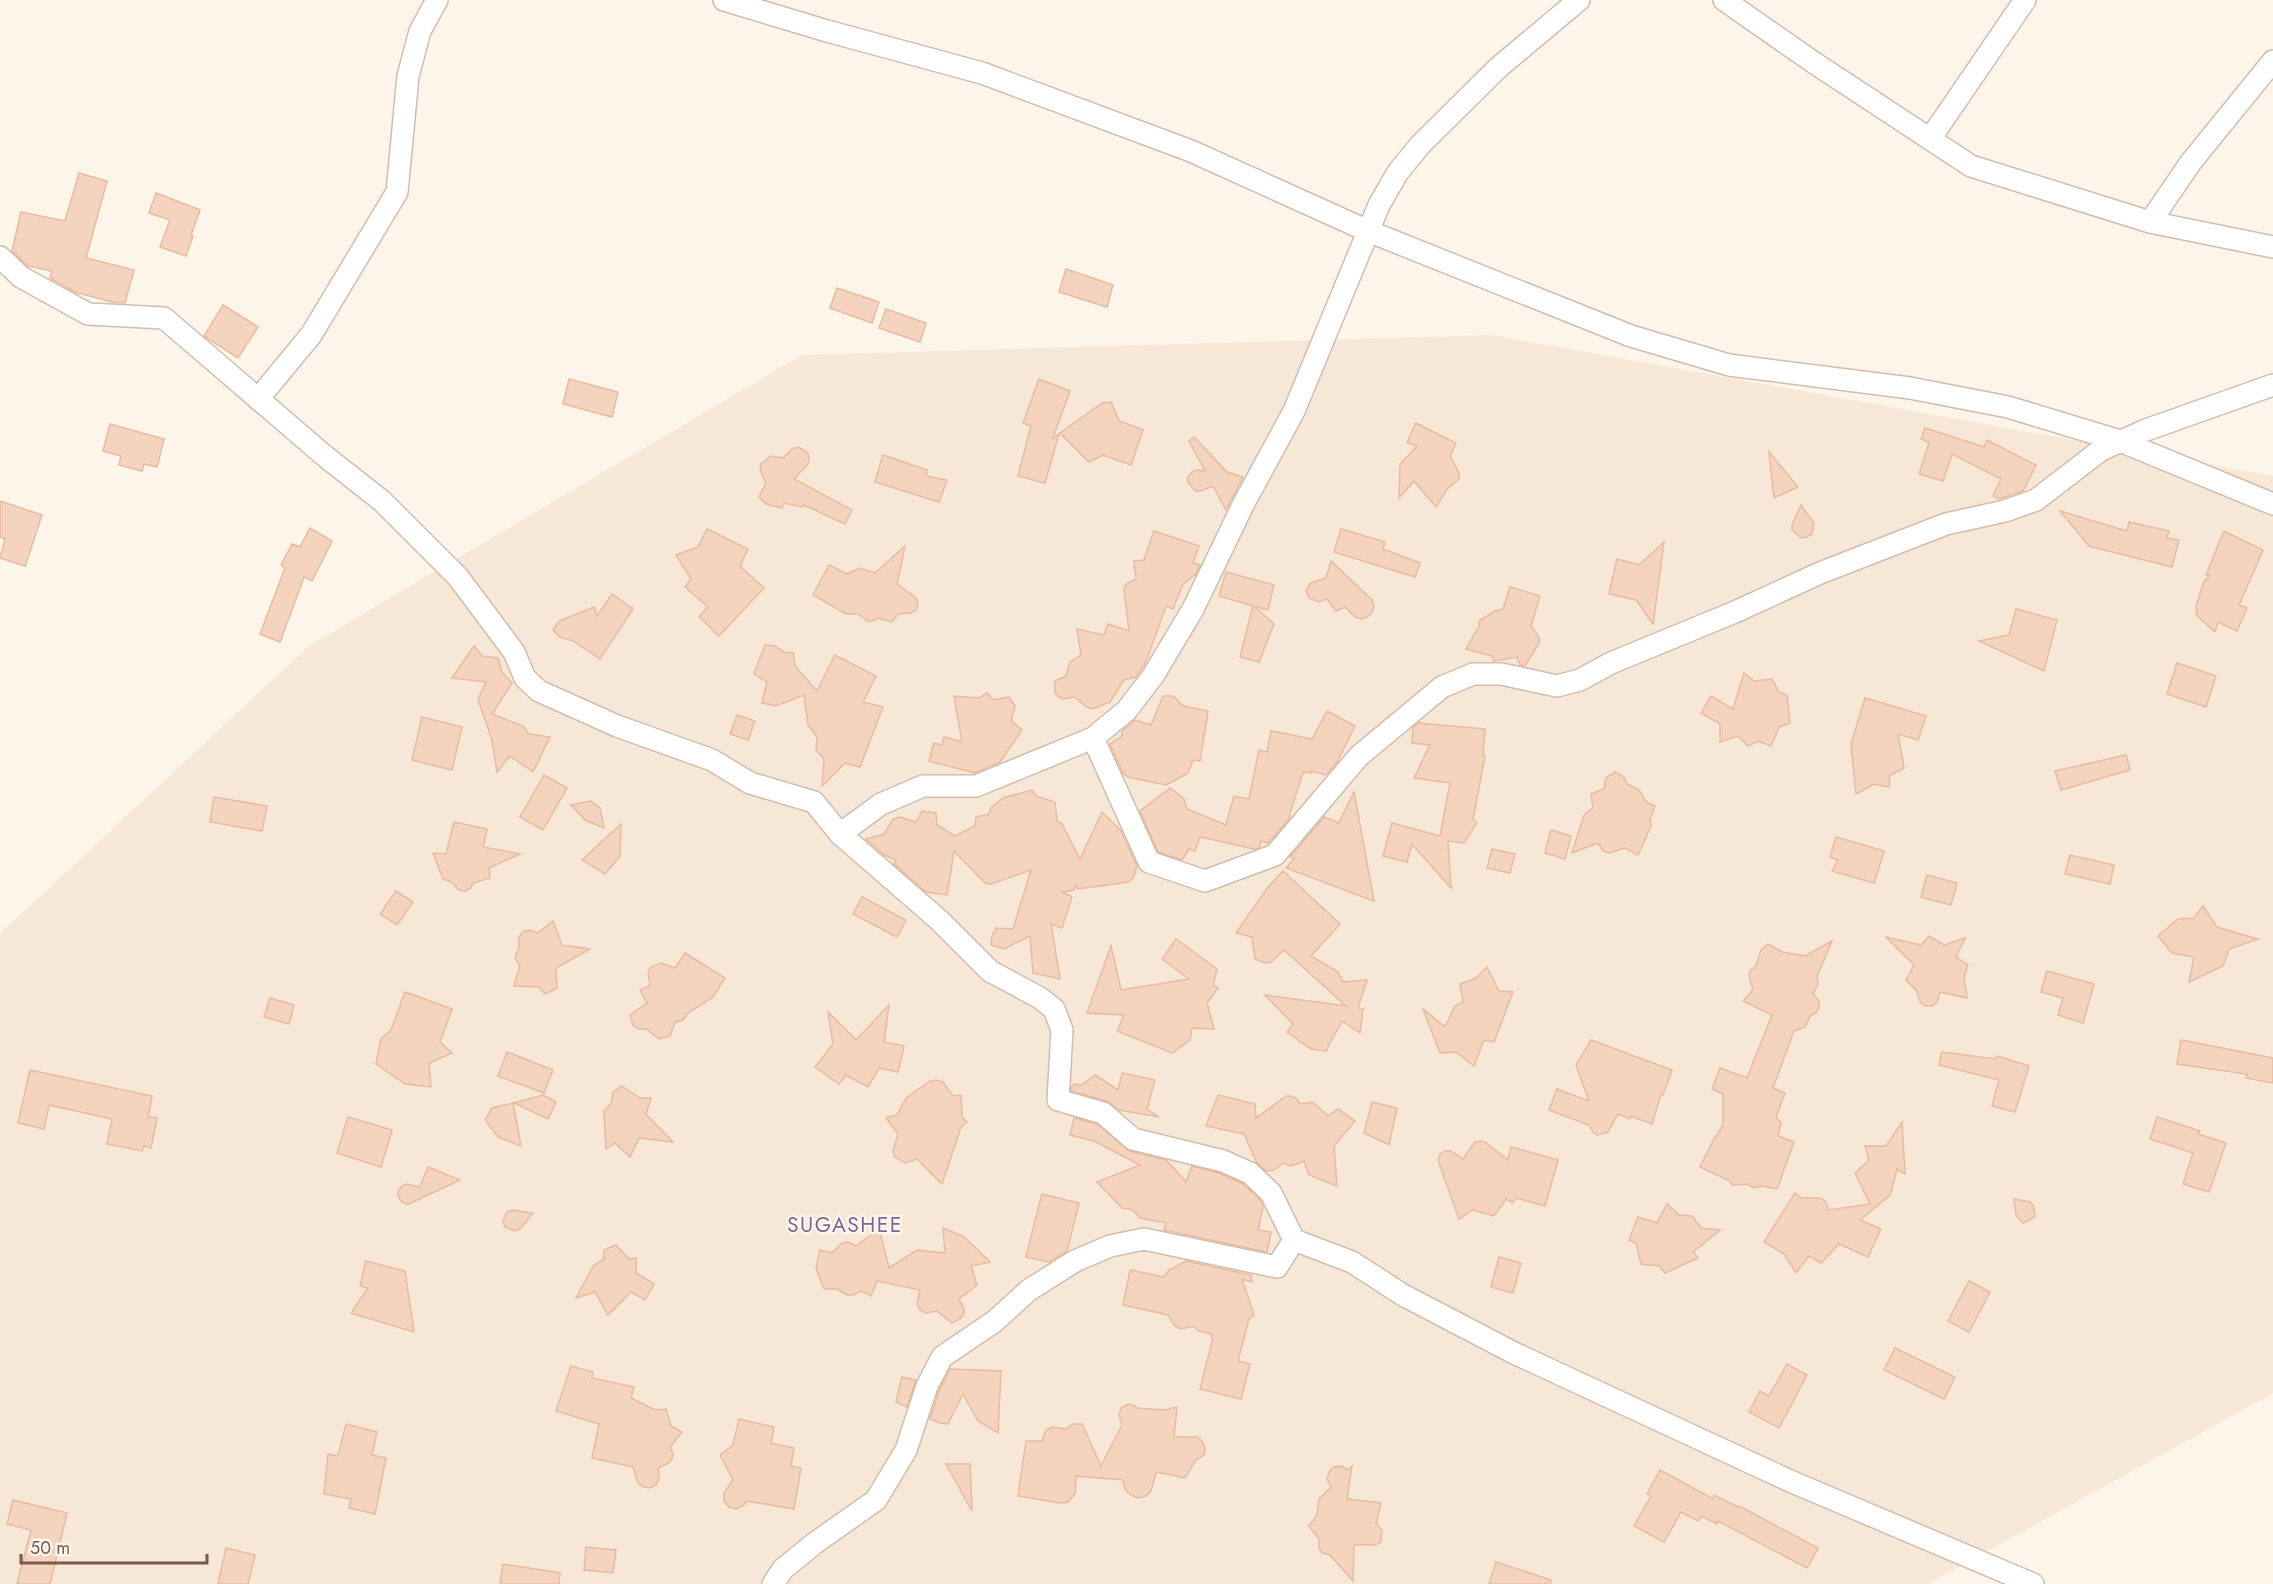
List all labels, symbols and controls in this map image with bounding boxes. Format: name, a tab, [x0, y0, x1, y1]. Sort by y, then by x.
district label: SUGASHEE	[787, 1210, 903, 1240]
scale bar	[21, 1527, 207, 1565]
text: 50 m	[30, 1535, 70, 1561]

